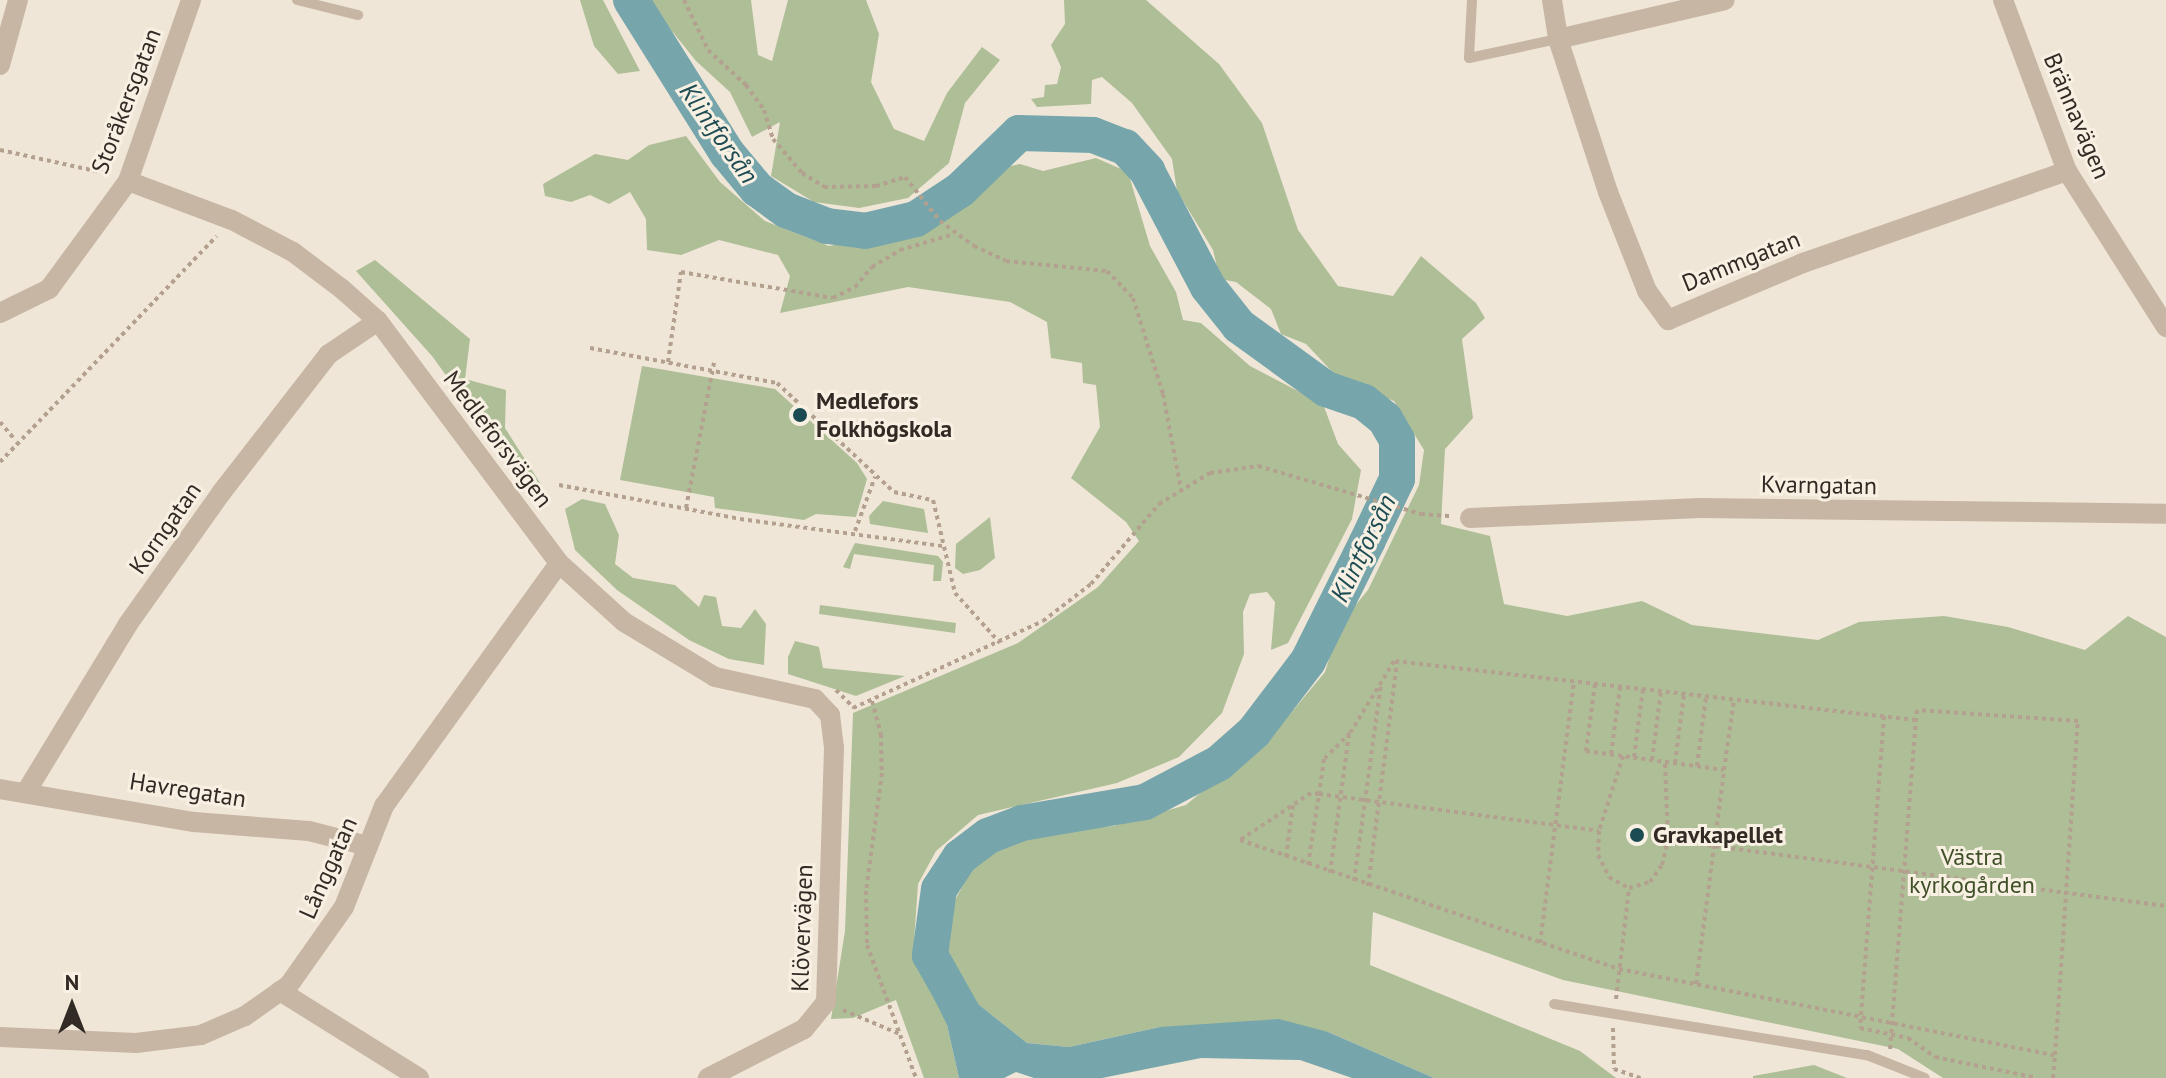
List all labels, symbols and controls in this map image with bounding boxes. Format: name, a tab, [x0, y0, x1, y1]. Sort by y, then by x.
street label: Storåkersgatan	[85, 24, 167, 178]
street label: Brännavägen	[2038, 49, 2116, 183]
water label: Klintforsån	[673, 77, 765, 189]
street label: Dammgatan	[1678, 224, 1804, 298]
street label: Medleforsvägen	[437, 365, 559, 513]
place label: Medlefors Folkhögskola	[816, 387, 952, 443]
marker: Medlefors Folkhögskola	[791, 406, 809, 424]
street label: Kvarngatan	[1761, 470, 1877, 500]
street label: Korngatan	[123, 476, 207, 580]
water label: Klintforsån	[1324, 489, 1402, 607]
street label: Havregatan	[128, 767, 248, 813]
street label: Långgatan	[293, 813, 363, 923]
place label: Gravkapellet	[1653, 821, 1783, 849]
marker: Gravkapellet	[1628, 826, 1646, 844]
park label: Västra kyrkogården	[1909, 843, 2035, 899]
street label: Klövervägen	[785, 864, 819, 992]
north arrow	[32, 966, 112, 1046]
text: N	[65, 968, 79, 996]

